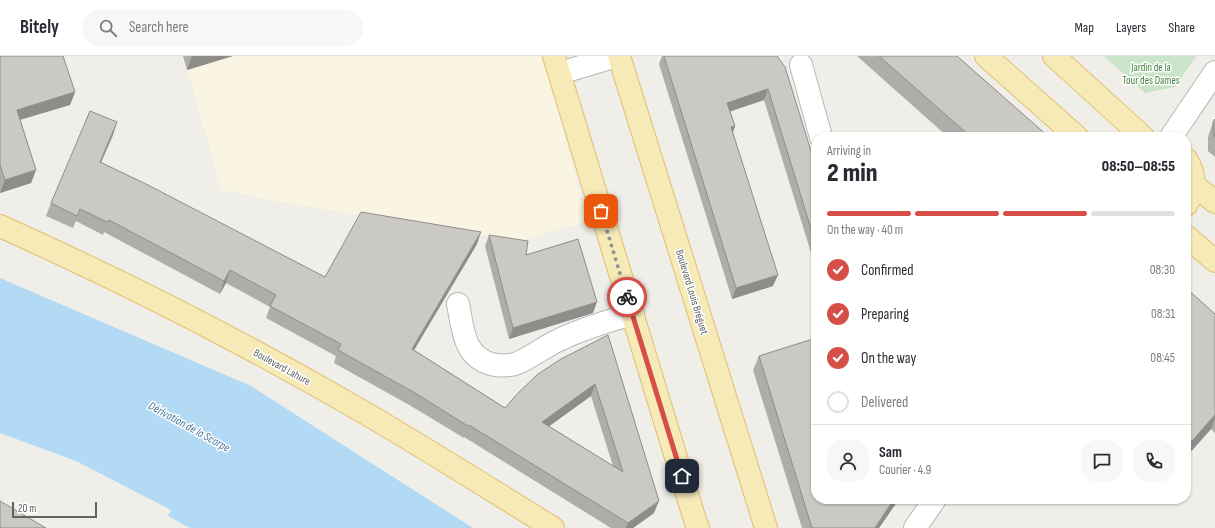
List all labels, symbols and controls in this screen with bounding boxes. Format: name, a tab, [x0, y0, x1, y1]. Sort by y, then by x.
search box	[83, 10, 363, 46]
text: Bitely	[20, 16, 59, 39]
icon: search	[97, 17, 119, 39]
text: Search here	[129, 18, 189, 37]
text: Map	[1074, 19, 1094, 36]
text: Layers	[1116, 19, 1146, 36]
text: Share	[1168, 19, 1195, 36]
park label: Jardin de la Tour des Dames	[1122, 61, 1180, 87]
text: Arriving in	[827, 143, 871, 159]
text: 08:50–08:55	[1102, 157, 1175, 176]
text: 2 min	[827, 158, 877, 189]
pin	[584, 194, 618, 228]
icon: bag	[590, 200, 612, 222]
text: On the way · 40 m	[827, 222, 903, 238]
street label: Boulevard Louis Bréguet	[673, 248, 711, 337]
icon: check	[827, 259, 849, 281]
text: Confirmed	[861, 261, 914, 280]
text: 08:30	[1150, 262, 1175, 278]
courier	[607, 277, 647, 317]
icon: bike	[616, 286, 638, 308]
icon: check	[827, 303, 849, 325]
text: Preparing	[861, 305, 909, 324]
text: 08:31	[1151, 306, 1175, 322]
street label: Boulevard Lahure	[251, 346, 313, 388]
icon: check	[827, 347, 849, 369]
text: On the way	[861, 349, 916, 368]
text: 08:45	[1150, 350, 1175, 366]
text: Delivered	[861, 393, 908, 412]
water label: Dérivation de la Scarpe	[146, 398, 233, 456]
button: person	[827, 440, 869, 482]
button: chat	[1081, 440, 1123, 482]
button: phone	[1133, 440, 1175, 482]
text: Sam	[879, 443, 902, 462]
pin	[665, 459, 699, 493]
text: Courier · 4.9	[879, 462, 931, 478]
icon: home	[671, 465, 693, 487]
scale bar	[12, 500, 97, 519]
text: 20 m	[18, 502, 36, 515]

